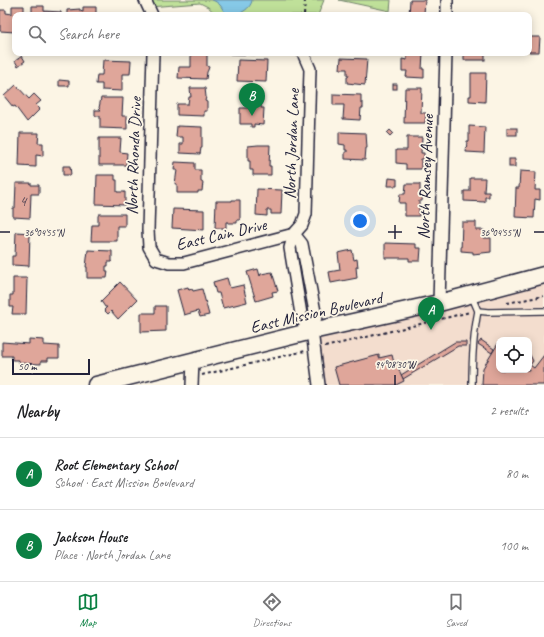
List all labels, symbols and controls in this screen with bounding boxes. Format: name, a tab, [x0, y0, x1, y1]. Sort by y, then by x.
search box	[12, 12, 532, 56]
icon: search	[26, 23, 48, 45]
text: Search here	[58, 25, 119, 44]
pin: B	[239, 83, 265, 116]
street label: North Jordan Lane	[279, 87, 304, 200]
street label: North Rhonda Drive	[121, 95, 146, 215]
street label: North Ramsey Avenue	[413, 113, 438, 240]
house number: 4	[20, 192, 28, 211]
your location	[350, 211, 370, 231]
street label: East Cain Drive	[174, 214, 270, 255]
text: 36°04'55"N	[24, 226, 66, 239]
text: 36°04'55"N	[480, 226, 522, 239]
street label: East Mission Boulevard	[248, 287, 386, 338]
pin: A	[418, 297, 444, 330]
map controls	[496, 337, 532, 373]
button: locate	[496, 337, 532, 373]
scale bar	[12, 357, 90, 376]
text: 94°08'30"W	[375, 358, 417, 371]
text: 50 m	[18, 359, 37, 373]
text: Nearby	[16, 401, 59, 422]
text: 2 results	[490, 403, 528, 419]
text: Root Elementary School	[54, 456, 176, 475]
text: A	[26, 466, 32, 482]
text: 80 m	[506, 466, 528, 482]
text: School · East Mission Boulevard	[54, 475, 194, 491]
text: Jackson House	[54, 528, 127, 547]
text: B	[26, 538, 32, 554]
text: 100 m	[500, 538, 528, 554]
text: Place · North Jordan Lane	[54, 547, 170, 563]
tab: Map	[77, 591, 99, 629]
tab: Directions	[253, 591, 291, 629]
tab: Saved	[445, 591, 467, 629]

